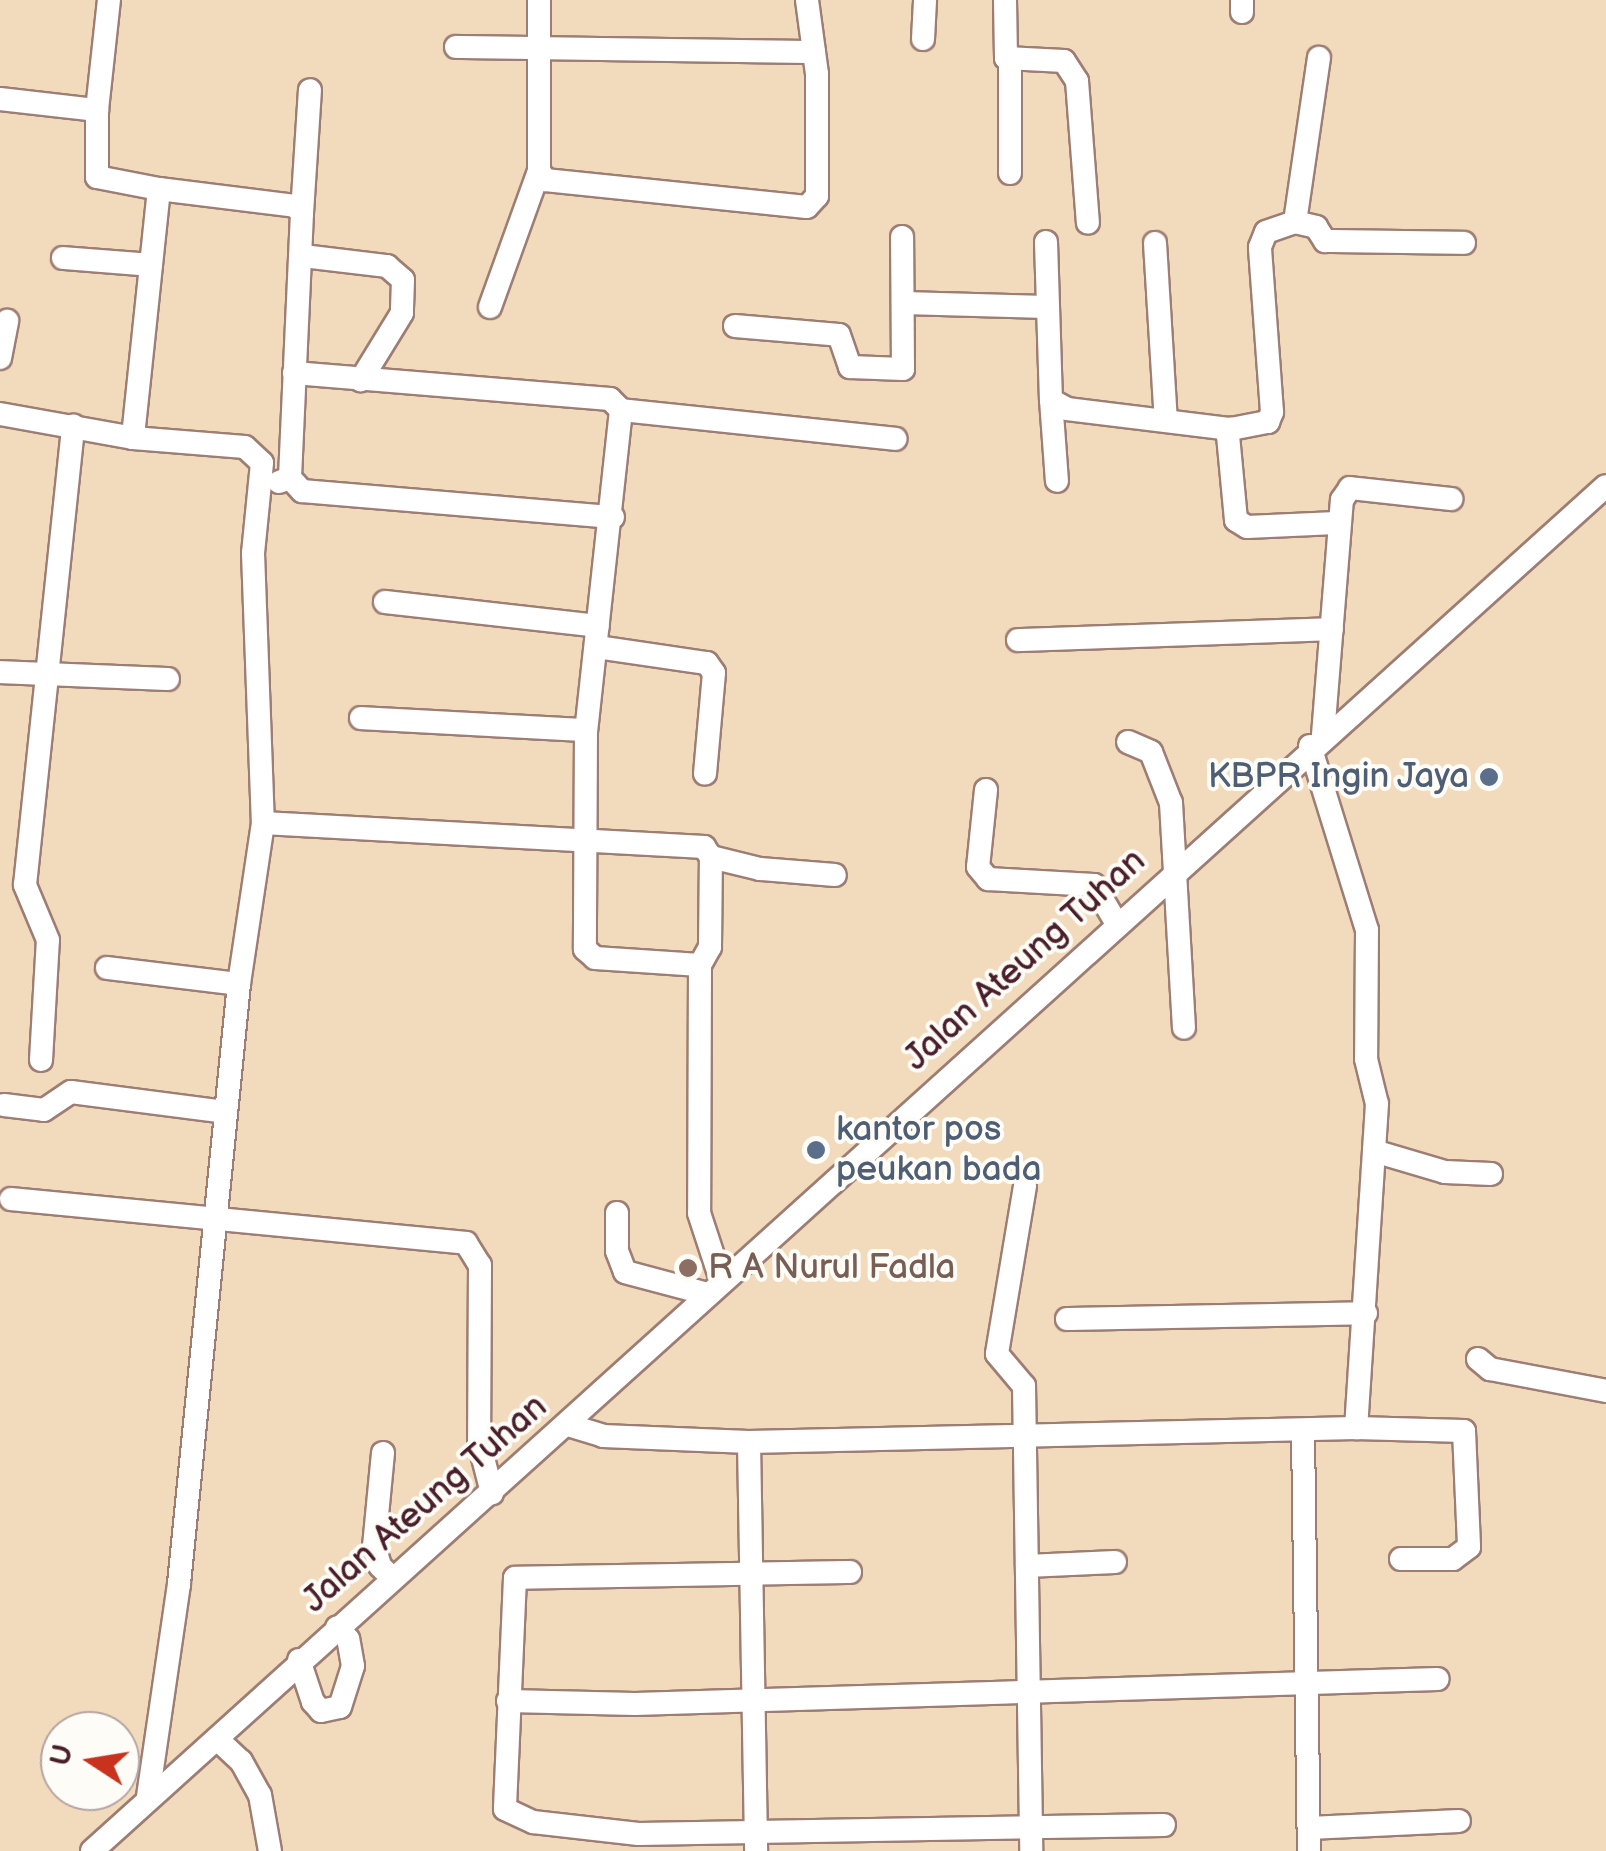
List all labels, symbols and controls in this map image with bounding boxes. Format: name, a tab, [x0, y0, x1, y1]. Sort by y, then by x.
place label: KBPR Ingin Jaya	[1206, 756, 1469, 798]
marker: KBPR Ingin Jaya	[1478, 766, 1500, 788]
street label: Jalan Ateung Tuhan	[895, 840, 1155, 1080]
place label: kantor pos peukan bada	[836, 1109, 1041, 1191]
marker: kantor pos peukan bada	[805, 1139, 827, 1161]
place label: R A Nurul Fadla	[708, 1247, 955, 1289]
marker: R A Nurul Fadla	[677, 1257, 699, 1279]
street label: Jalan Ateung Tuhan	[294, 1386, 556, 1622]
north arrow	[40, 1711, 140, 1811]
text: U	[44, 1742, 80, 1768]

